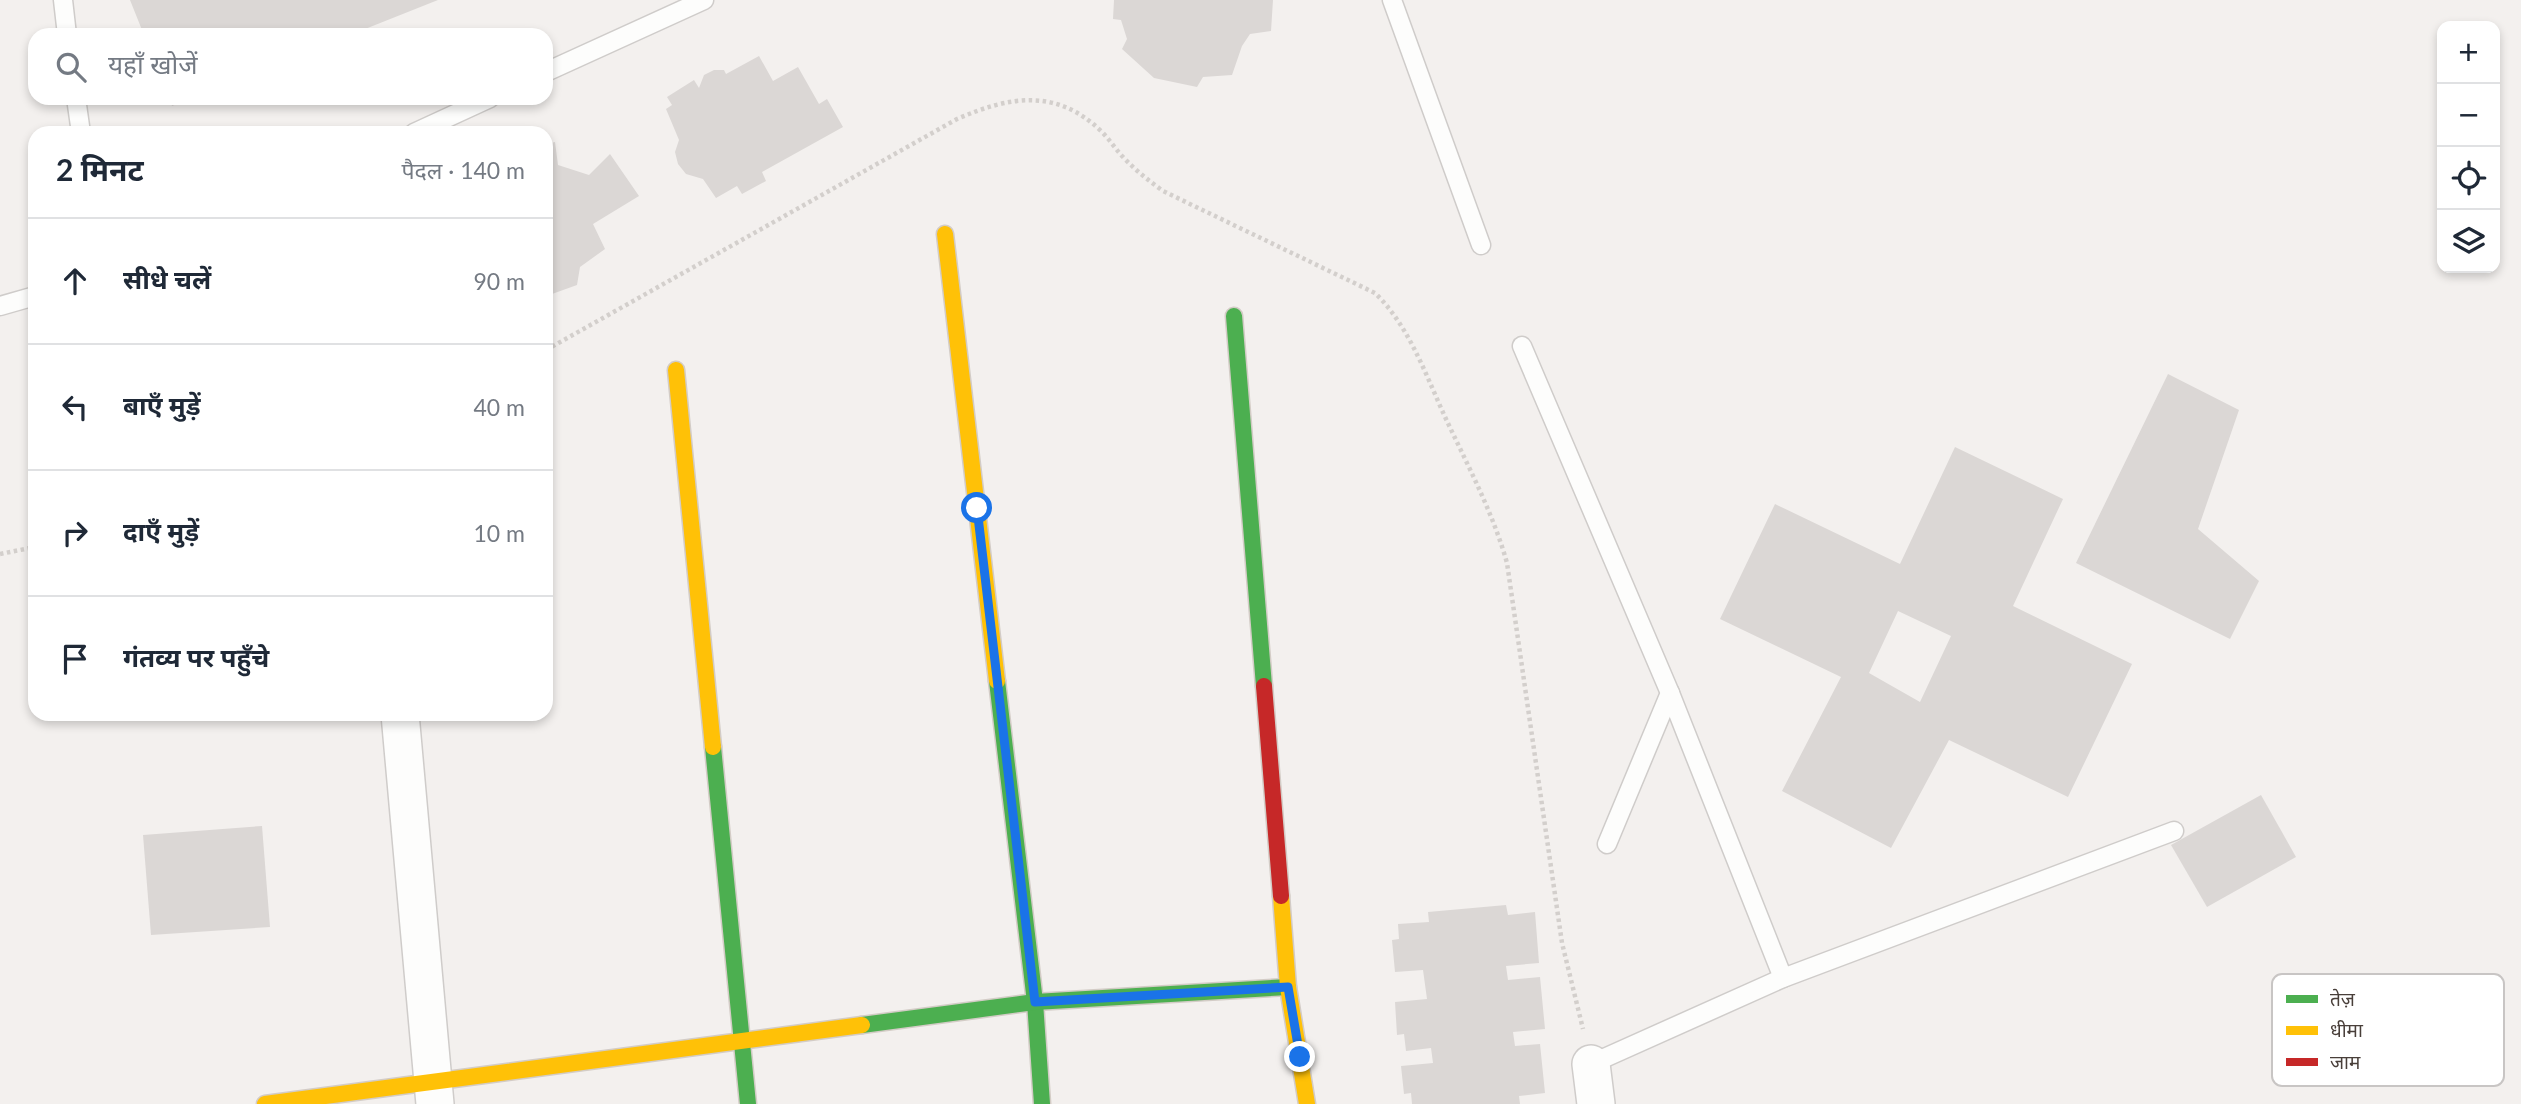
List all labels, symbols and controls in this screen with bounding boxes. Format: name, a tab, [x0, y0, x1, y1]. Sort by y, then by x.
map controls	[2437, 21, 2500, 273]
button: +	[2437, 21, 2500, 84]
search box	[28, 28, 553, 105]
icon: search	[52, 48, 90, 86]
text: यहाँ खोजें	[108, 48, 198, 80]
button: −	[2437, 84, 2500, 147]
button: locate	[2437, 147, 2500, 210]
text: 2 मिनट	[56, 151, 144, 187]
text: पैदल · 140 m	[402, 156, 525, 184]
button: layers	[2437, 210, 2500, 273]
icon: ahead	[56, 262, 94, 300]
text: सीधे चलें	[123, 263, 211, 295]
text: 90 m	[474, 267, 525, 295]
icon: left	[56, 388, 94, 426]
text: बाएँ मुड़ें	[123, 389, 201, 421]
text: 40 m	[474, 393, 525, 421]
route start	[961, 492, 992, 523]
icon: right	[56, 514, 94, 552]
text: दाएँ मुड़ें	[123, 515, 199, 547]
text: 10 m	[474, 519, 525, 547]
icon: arrive	[56, 640, 94, 678]
text: गंतव्य पर पहुँचे	[123, 641, 269, 673]
legend	[2272, 974, 2504, 1086]
text: तेज़	[2330, 987, 2356, 1010]
text: धीमा	[2330, 1018, 2364, 1041]
route end	[1284, 1041, 1315, 1072]
text: जाम	[2330, 1050, 2361, 1073]

